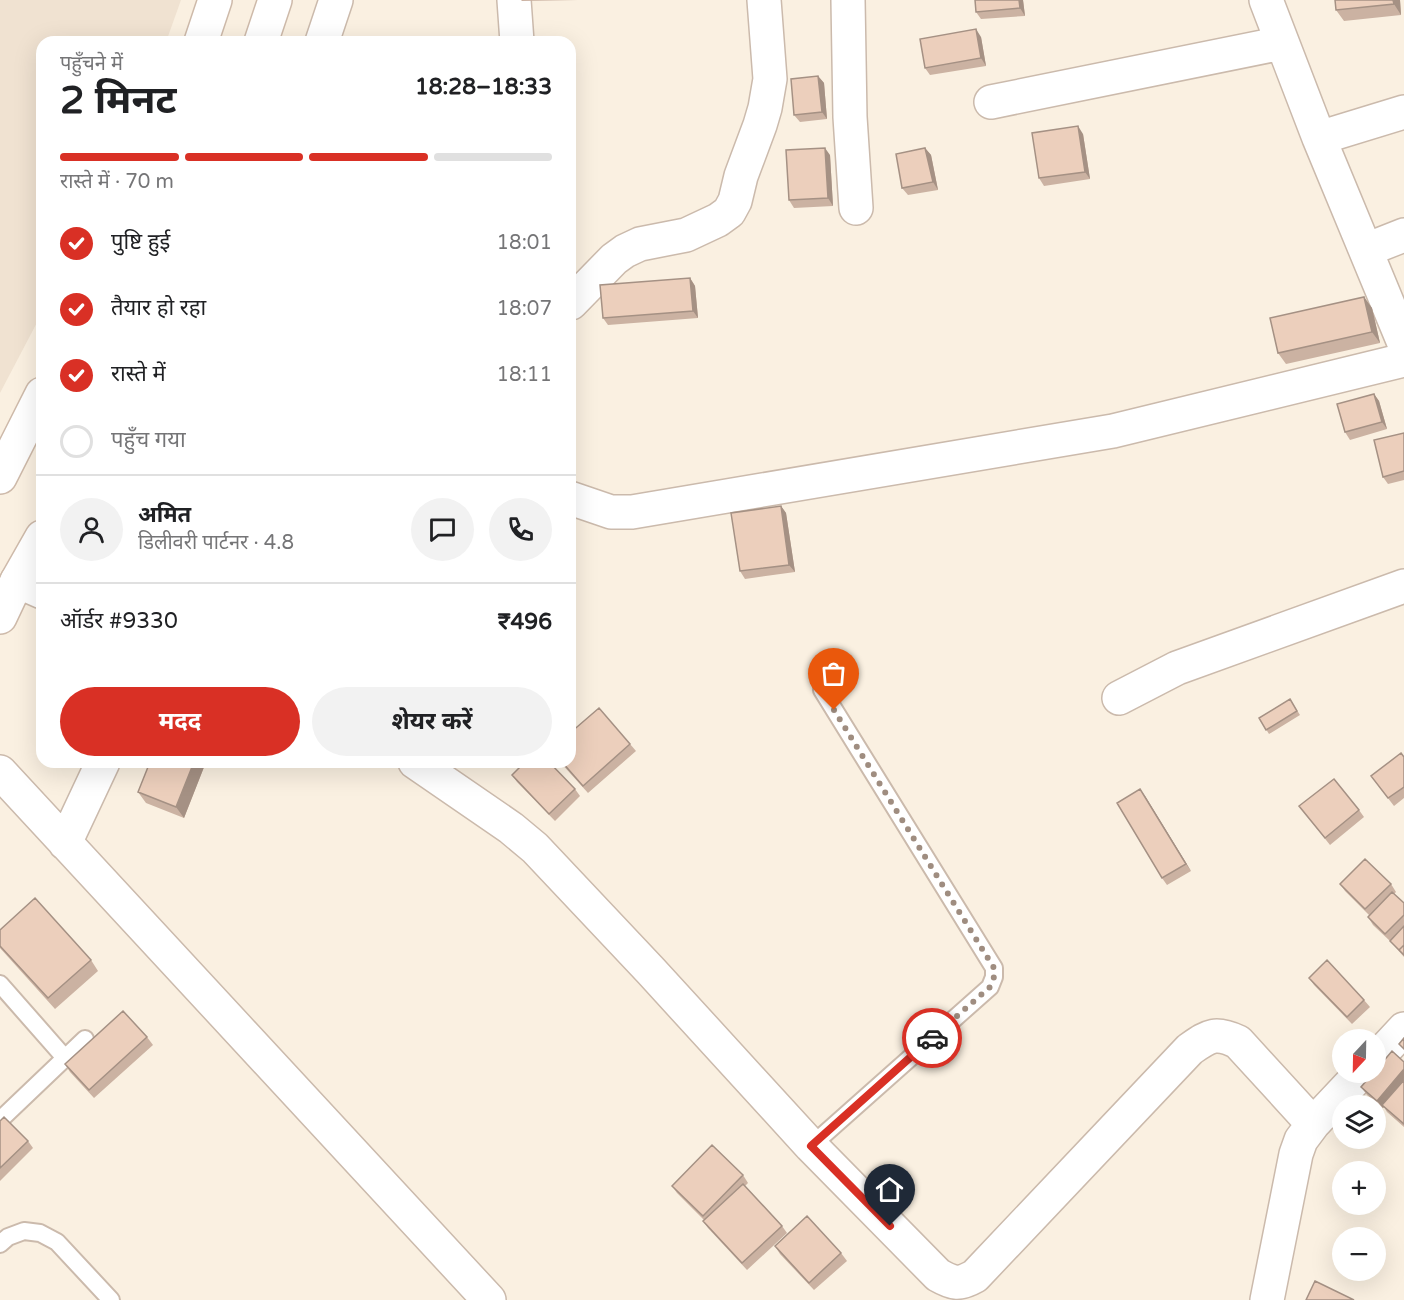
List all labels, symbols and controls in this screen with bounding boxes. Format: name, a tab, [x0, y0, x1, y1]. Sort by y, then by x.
text: पहुँचने में	[60, 52, 123, 76]
text: 18:28–18:33	[415, 74, 552, 100]
text: 2 मिनट	[60, 77, 177, 124]
text: रास्ते में · 70 m	[60, 170, 174, 194]
icon: check	[60, 227, 93, 260]
text: पुष्टि हुई	[111, 229, 170, 255]
text: 18:01	[497, 231, 552, 255]
icon: check	[60, 293, 93, 326]
text: तैयार हो रहा	[111, 295, 206, 321]
text: 18:07	[497, 297, 552, 321]
icon: check	[60, 359, 93, 392]
text: रास्ते में	[111, 361, 166, 387]
text: 18:11	[497, 363, 552, 387]
text: पहुँच गया	[111, 427, 186, 453]
button: person	[60, 498, 123, 561]
button: chat	[411, 498, 474, 561]
button: phone	[489, 498, 552, 561]
text: अमित	[138, 502, 191, 528]
text: डिलीवरी पार्टनर · 4.8	[138, 531, 294, 555]
text: ऑर्डर #9330	[60, 608, 178, 634]
text: ₹496	[498, 609, 552, 635]
pin	[808, 648, 859, 710]
icon: bag	[817, 657, 850, 690]
button: मदद	[60, 687, 300, 756]
button: शेयर करें	[312, 687, 552, 756]
courier	[902, 1008, 962, 1068]
icon: car	[916, 1022, 949, 1055]
north arrow	[1332, 1029, 1386, 1083]
map controls	[1332, 1029, 1386, 1281]
button: layers	[1332, 1095, 1386, 1149]
button: +	[1332, 1161, 1386, 1215]
pin	[864, 1164, 915, 1226]
icon: home	[873, 1173, 906, 1206]
button: −	[1332, 1227, 1386, 1281]

